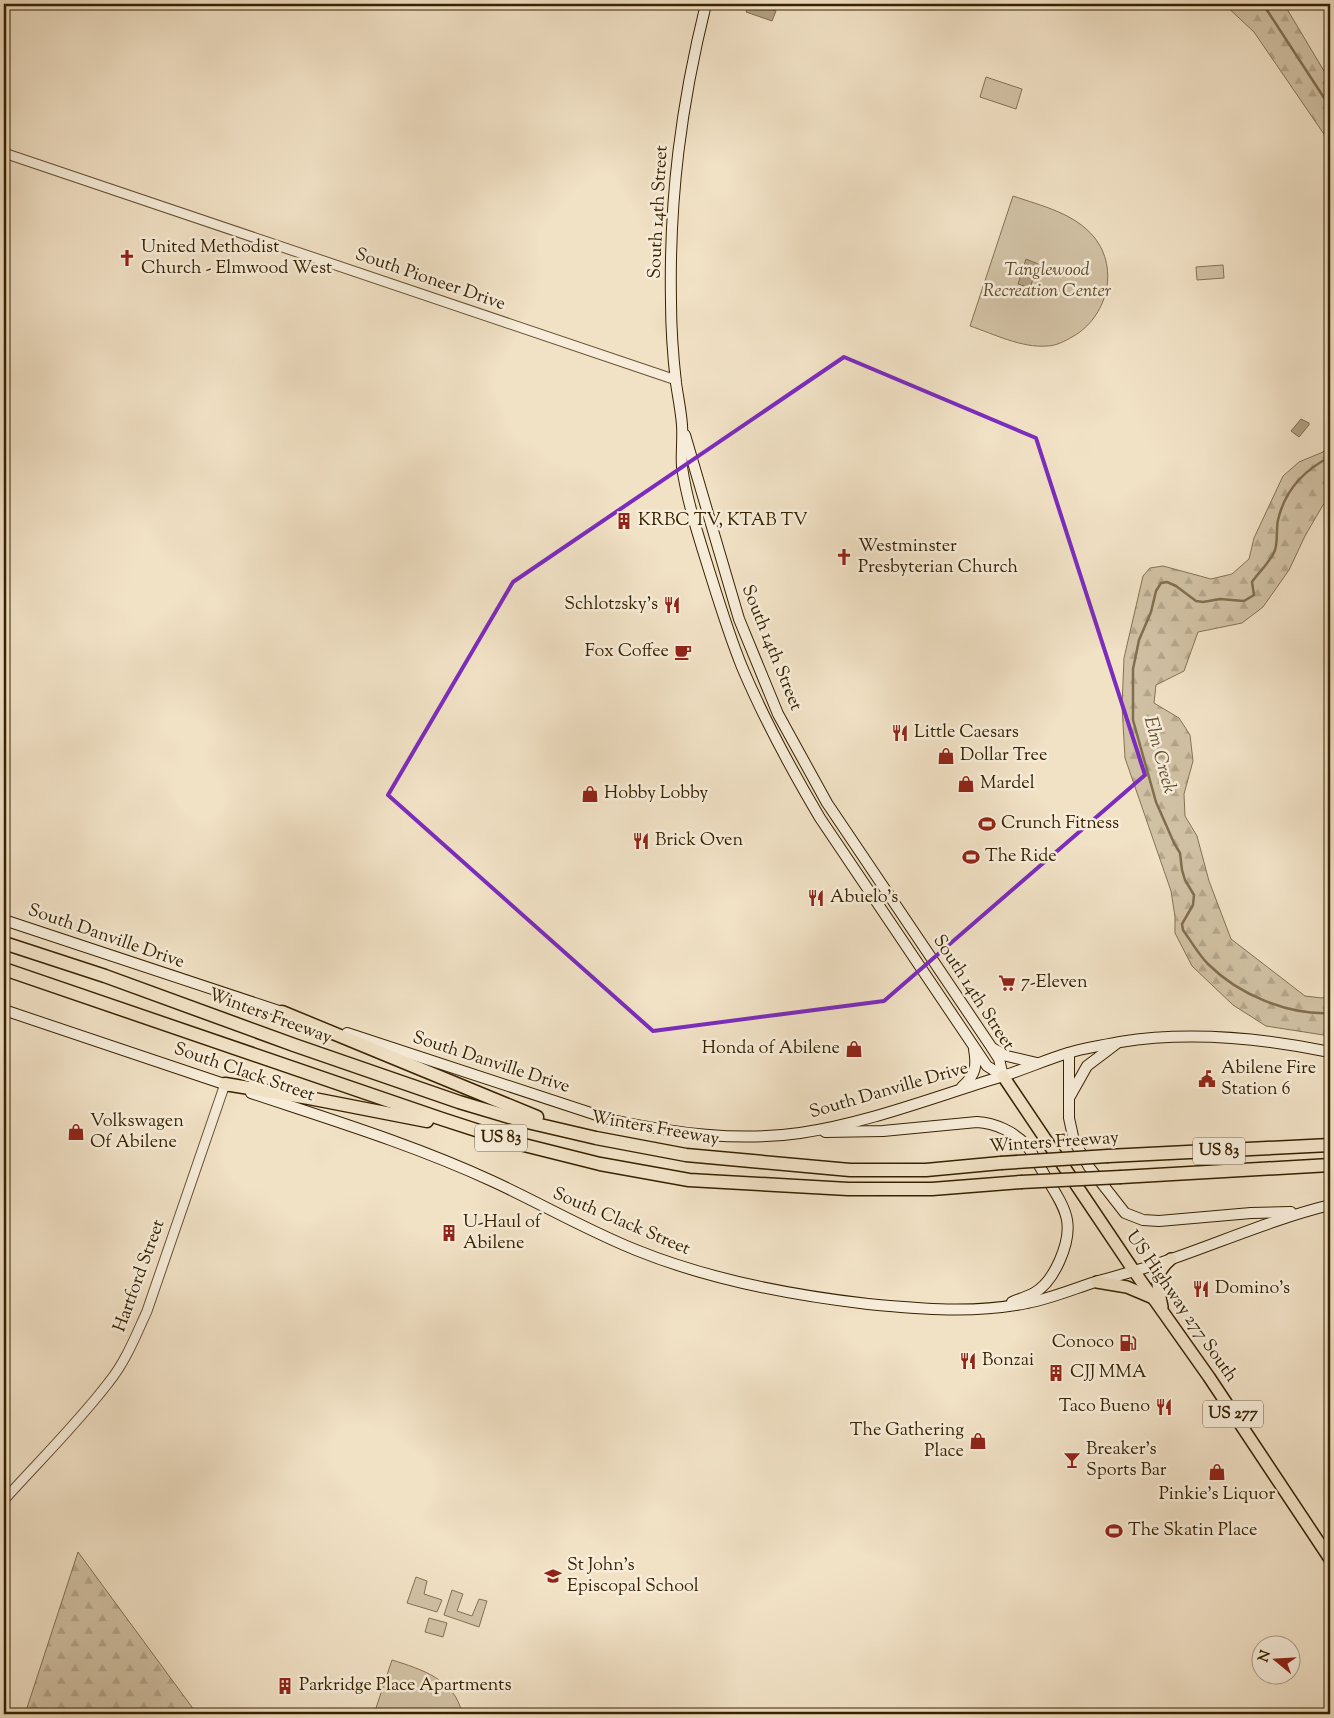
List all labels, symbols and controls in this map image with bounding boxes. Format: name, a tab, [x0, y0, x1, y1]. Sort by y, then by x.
street label: South 14th Street	[643, 145, 675, 279]
place label: United Methodist Church - Elmwood West	[141, 235, 332, 282]
street label: South Pioneer Drive	[351, 242, 509, 318]
church icon: United Methodist Church - Elmwood West	[117, 248, 137, 268]
park label: Tanglewood Recreation Center	[983, 258, 1112, 305]
place label: KRBC TV, KTAB TV	[638, 508, 808, 534]
building icon: KRBC TV, KTAB TV	[614, 511, 634, 531]
place label: Westminster Presbyterian Church	[858, 534, 1018, 581]
church icon: Westminster Presbyterian Church	[834, 547, 854, 567]
street label: South 14th Street	[734, 581, 808, 715]
place label: Schlotzsky's	[564, 592, 658, 618]
restaurant icon: Schlotzsky's	[662, 595, 682, 615]
place label: Fox Coffee	[585, 639, 669, 665]
cafe icon: Fox Coffee	[673, 642, 693, 662]
water label: Elm Creek	[1136, 713, 1182, 797]
place label: Little Caesars	[914, 720, 1019, 746]
restaurant icon: Little Caesars	[890, 723, 910, 743]
place label: Dollar Tree	[960, 743, 1047, 769]
shop icon: Dollar Tree	[936, 746, 956, 766]
place label: Mardel	[980, 771, 1035, 797]
shop icon: Mardel	[956, 774, 976, 794]
place label: Hobby Lobby	[604, 781, 708, 807]
shop icon: Hobby Lobby	[580, 784, 600, 804]
place label: Crunch Fitness	[1001, 811, 1119, 837]
sports icon: Crunch Fitness	[977, 814, 997, 834]
place label: Brick Oven	[655, 828, 743, 854]
restaurant icon: Brick Oven	[631, 831, 651, 851]
place label: The Ride	[985, 844, 1057, 870]
sports icon: The Ride	[961, 847, 981, 867]
place label: Abuelo's	[830, 885, 898, 911]
restaurant icon: Abuelo's	[806, 888, 826, 908]
street label: South Danville Drive	[24, 898, 188, 976]
street label: South 14th Street	[926, 930, 1020, 1056]
place label: 7-Eleven	[1021, 970, 1088, 996]
supermarket icon: 7-Eleven	[997, 973, 1017, 993]
street label: Winters Freeway	[204, 983, 336, 1051]
street label: South Danville Drive	[409, 1025, 573, 1101]
place label: Honda of Abilene	[702, 1036, 840, 1062]
street label: South Clack Street	[170, 1037, 318, 1109]
shop icon: Honda of Abilene	[844, 1039, 864, 1059]
street label: South Danville Drive	[807, 1056, 971, 1126]
place label: Abilene Fire Station 6	[1221, 1056, 1316, 1103]
public building icon: Abilene Fire Station 6	[1197, 1069, 1217, 1089]
street label: Winters Freeway	[589, 1105, 721, 1153]
place label: Volkswagen Of Abilene	[90, 1109, 184, 1156]
shop icon: Volkswagen Of Abilene	[66, 1122, 86, 1142]
road number: US 83	[475, 1124, 527, 1152]
street label: Winters Freeway	[988, 1125, 1120, 1161]
road number: US 83	[1193, 1138, 1245, 1164]
street label: South Clack Street	[548, 1181, 694, 1263]
place label: U-Haul of Abilene	[463, 1210, 542, 1257]
street label: Hartford Street	[108, 1216, 172, 1336]
building icon: U-Haul of Abilene	[439, 1223, 459, 1243]
street label: US Highway 277 South	[1119, 1226, 1243, 1389]
place label: Domino's	[1215, 1276, 1290, 1302]
restaurant icon: Domino's	[1191, 1279, 1211, 1299]
place label: Conoco	[1052, 1330, 1114, 1356]
fuel station icon: Conoco	[1118, 1333, 1138, 1353]
place label: Bonzai	[982, 1348, 1034, 1374]
restaurant icon: Bonzai	[958, 1351, 978, 1371]
place label: CJJ MMA	[1070, 1360, 1147, 1386]
building icon: CJJ MMA	[1046, 1363, 1066, 1383]
place label: Taco Bueno	[1059, 1394, 1150, 1420]
restaurant icon: Taco Bueno	[1154, 1397, 1174, 1417]
road number: US 277	[1203, 1400, 1263, 1428]
place label: The Gathering Place	[850, 1418, 964, 1465]
shop icon: The Gathering Place	[968, 1431, 988, 1451]
place label: Breaker's Sports Bar	[1086, 1437, 1167, 1484]
bar icon: Breaker's Sports Bar	[1062, 1450, 1082, 1470]
shop icon: Pinkie's Liquor	[1207, 1462, 1227, 1482]
place label: Pinkie's Liquor	[1159, 1482, 1275, 1508]
place label: The Skatin Place	[1128, 1518, 1258, 1544]
sports icon: The Skatin Place	[1104, 1521, 1124, 1541]
place label: St John's Episcopal School	[567, 1553, 699, 1600]
school or university icon: St John's Episcopal School	[543, 1566, 563, 1586]
north arrow	[1252, 1636, 1302, 1686]
text: N	[1254, 1648, 1277, 1665]
place label: Parkridge Place Apartments	[299, 1673, 512, 1699]
building icon: Parkridge Place Apartments	[275, 1676, 295, 1696]

